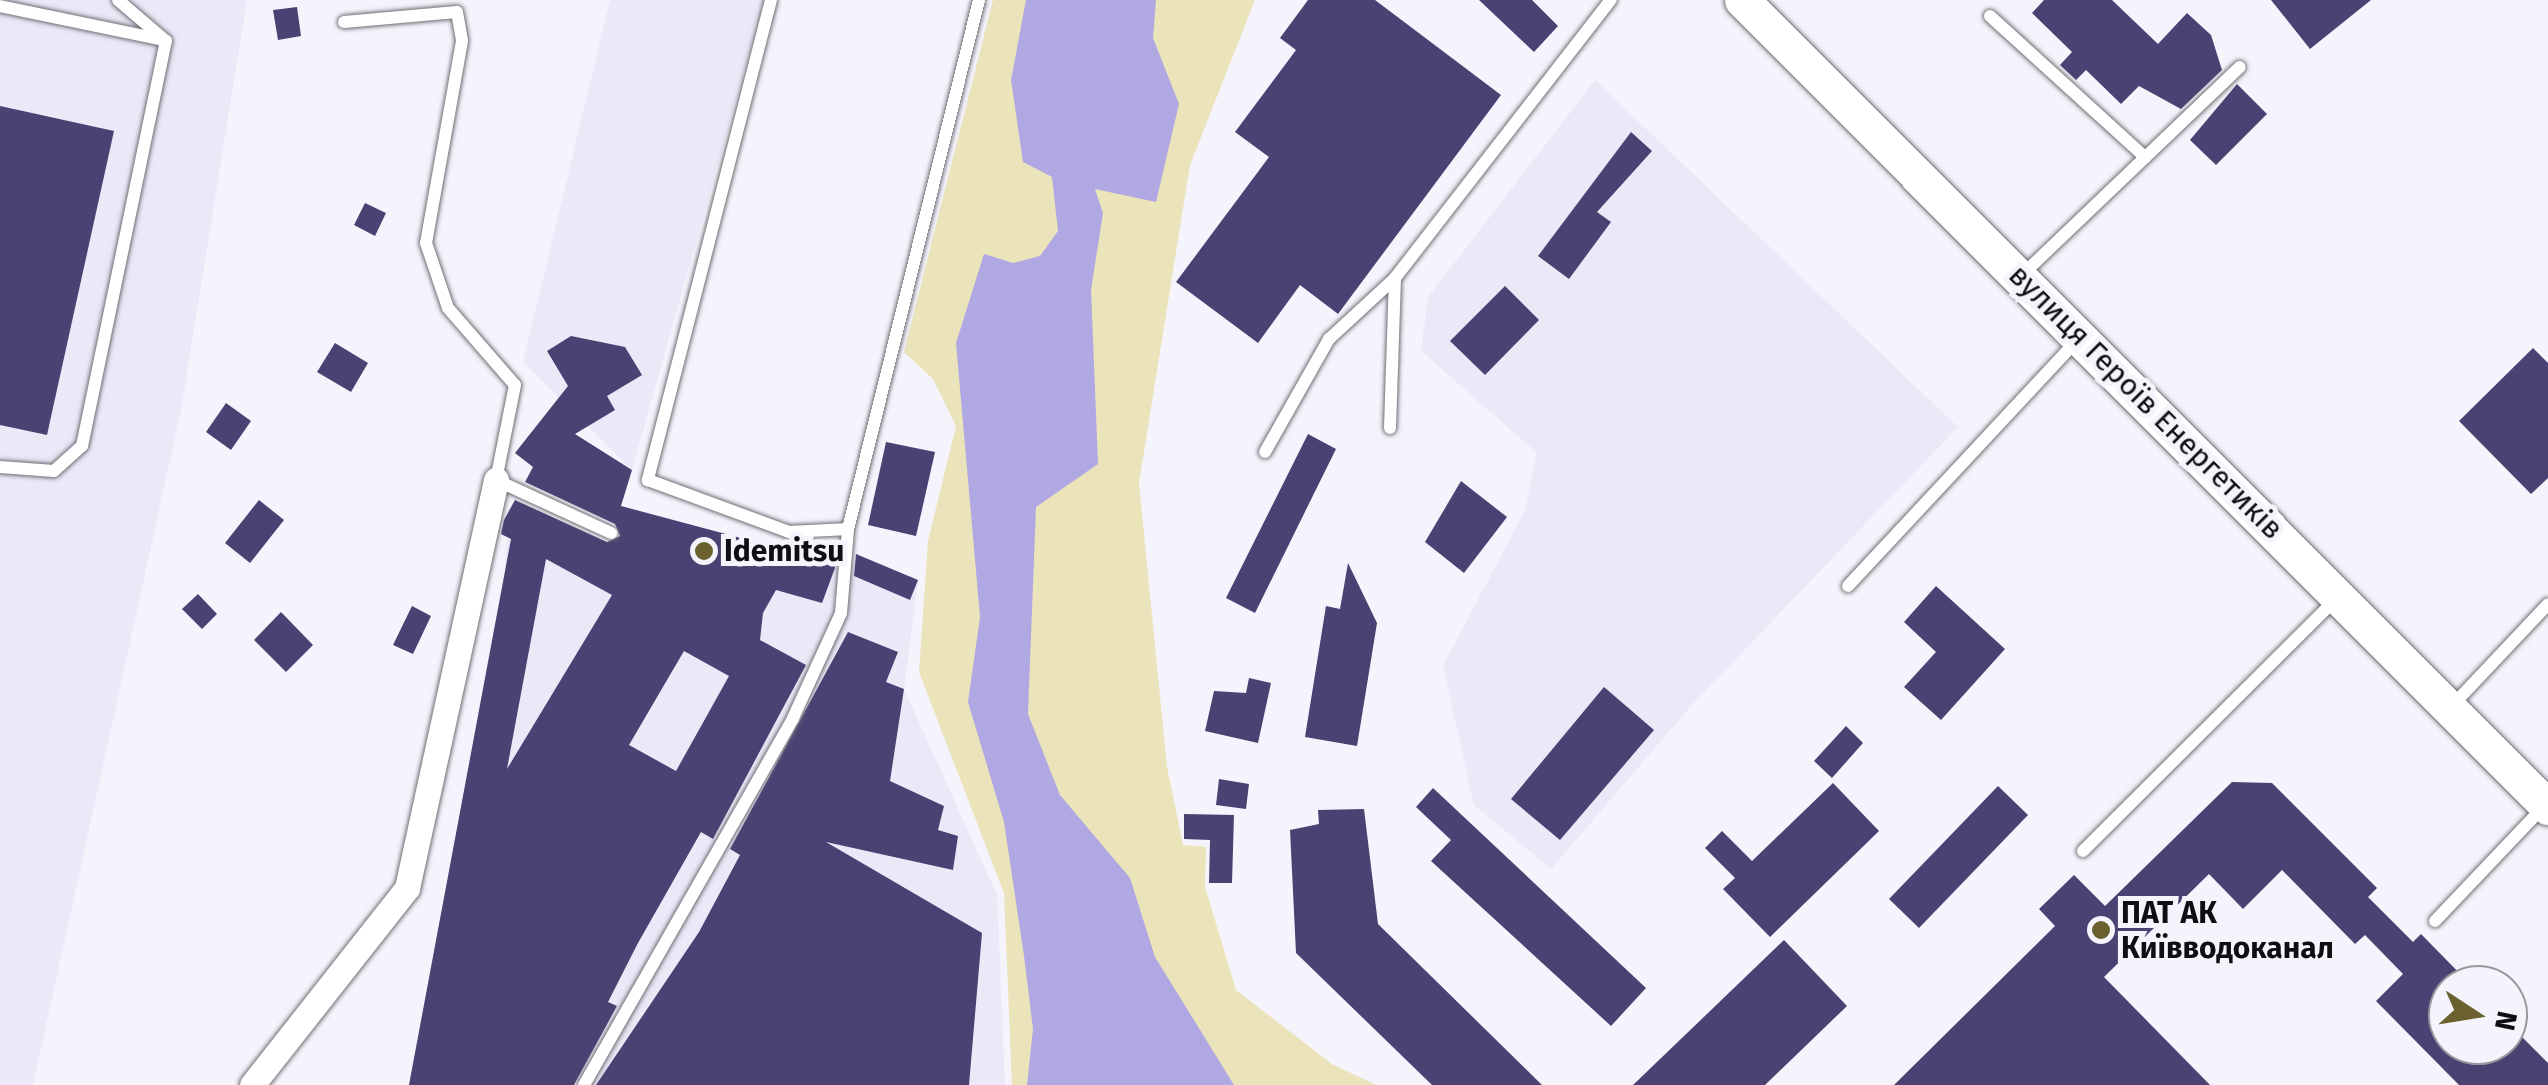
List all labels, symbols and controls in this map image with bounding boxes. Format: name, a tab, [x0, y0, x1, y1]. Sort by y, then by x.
street label: вулиця Героїв Енергетиків	[2001, 257, 2291, 547]
place label: Idemitsu	[724, 533, 844, 569]
marker: Idemitsu	[693, 540, 715, 562]
place label: ПАТ АК Київводоканал	[2121, 895, 2334, 966]
marker: ПАТ АК Київводоканал	[2090, 919, 2112, 941]
north arrow	[2428, 965, 2528, 1065]
text: N	[2488, 1008, 2524, 1033]

